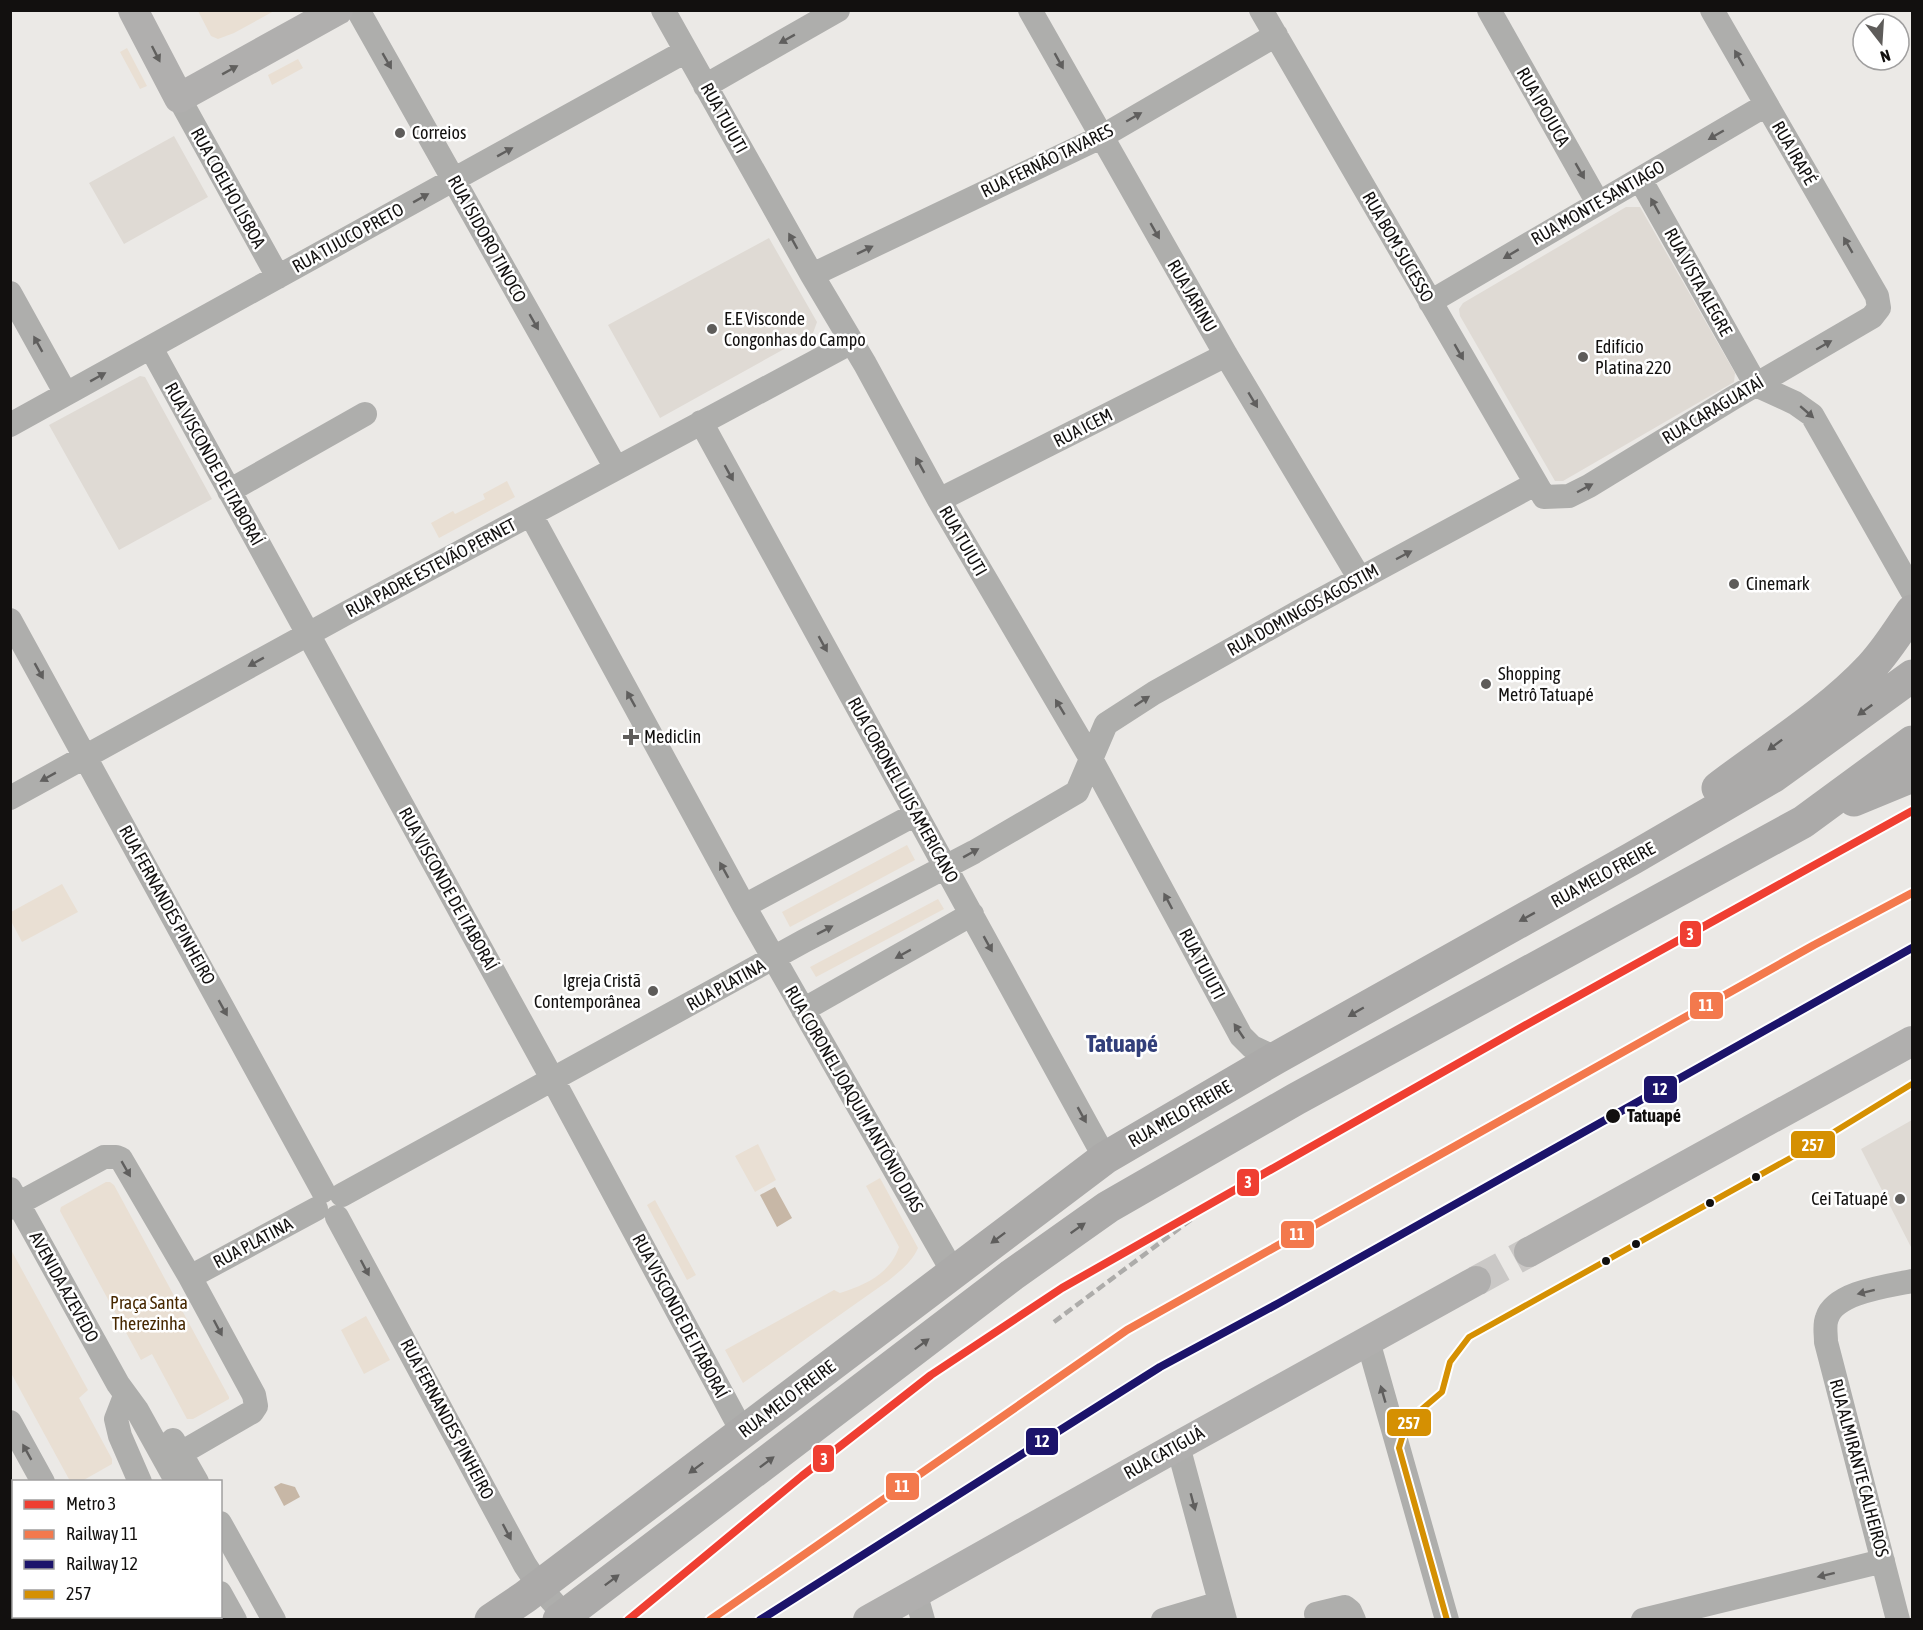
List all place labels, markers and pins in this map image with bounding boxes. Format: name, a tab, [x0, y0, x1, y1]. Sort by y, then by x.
place label: Correios	[412, 122, 466, 143]
marker: Correios	[393, 126, 407, 140]
place label: E.E Visconde Congonhas do Campo	[724, 308, 866, 350]
marker: E.E Visconde Congonhas do Campo	[705, 322, 719, 336]
place label: Edifício Platina 220	[1595, 336, 1671, 378]
marker: Edifício Platina 220	[1576, 350, 1590, 364]
place label: Cinemark	[1746, 573, 1810, 594]
marker: Cinemark	[1727, 577, 1741, 591]
place label: Shopping Metrô Tatuapé	[1498, 663, 1594, 705]
marker: Shopping Metrô Tatuapé	[1479, 677, 1493, 691]
place label: Mediclin	[644, 726, 701, 747]
marker: Mediclin	[622, 728, 640, 746]
place label: Igreja Cristã Contemporânea	[534, 970, 641, 1012]
marker: Igreja Cristã Contemporânea	[646, 984, 660, 998]
place label: Tatuapé	[1627, 1105, 1681, 1126]
marker: Tatuapé	[1604, 1107, 1622, 1125]
unlabelled marker	[1750, 1171, 1762, 1183]
place label: Cei Tatuapé	[1811, 1188, 1888, 1209]
marker: Cei Tatuapé	[1893, 1192, 1907, 1206]
unlabelled marker	[1704, 1197, 1716, 1209]
unlabelled marker	[1630, 1238, 1642, 1250]
unlabelled marker	[1600, 1255, 1612, 1267]

